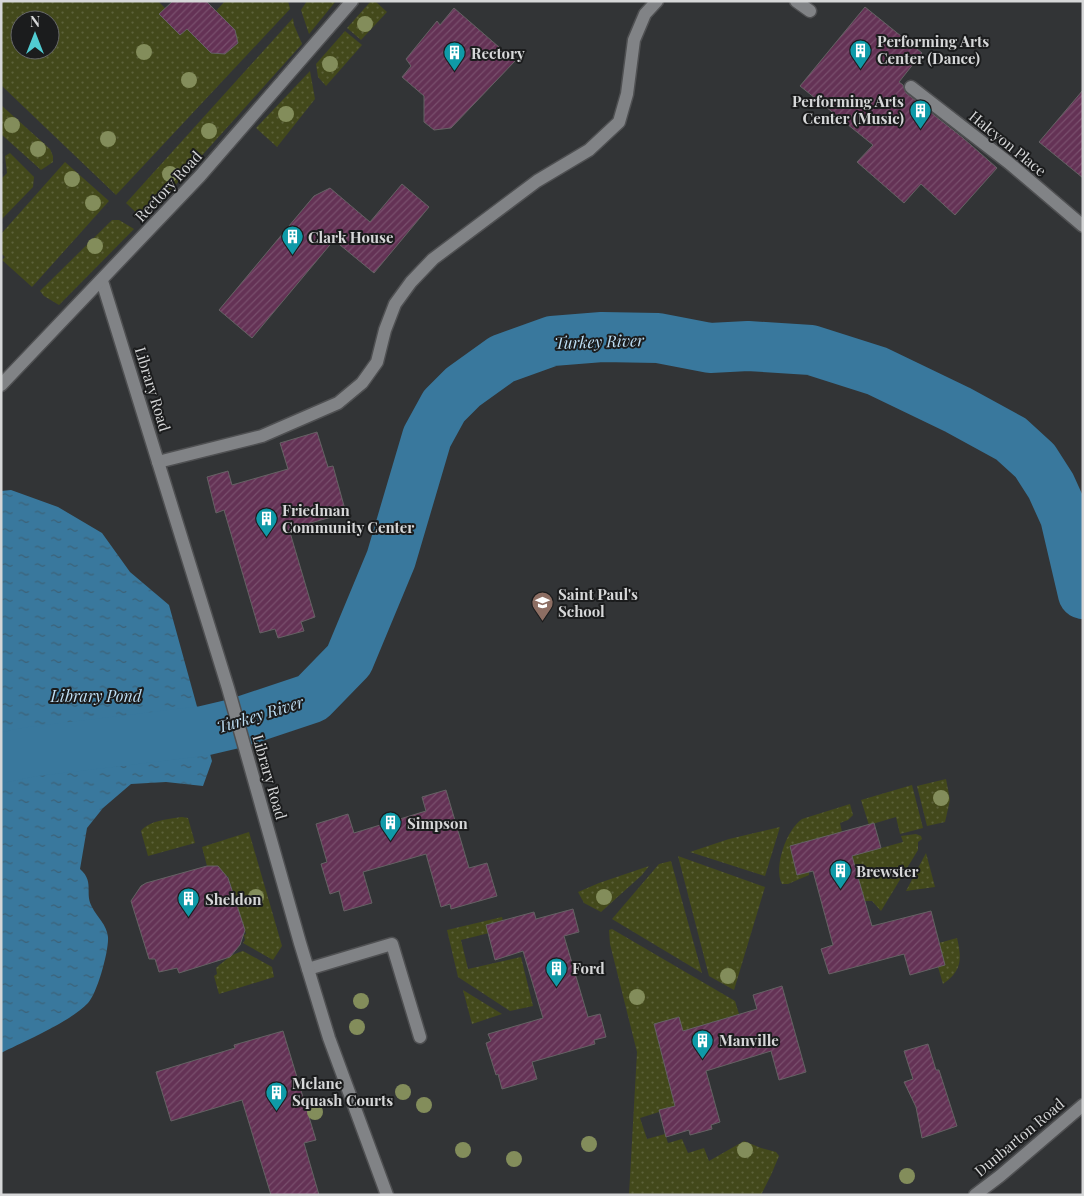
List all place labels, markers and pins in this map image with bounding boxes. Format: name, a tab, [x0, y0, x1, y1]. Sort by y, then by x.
place label: Performing Arts Center (Dance)	[877, 31, 989, 68]
building icon: Performing Arts Center (Dance)	[849, 38, 873, 69]
building icon: Rectory	[443, 41, 467, 72]
place label: Rectory	[471, 43, 525, 63]
place label: Performing Arts Center (Music)	[792, 91, 904, 128]
building icon: Performing Arts Center (Music)	[908, 98, 932, 129]
building icon: Clark House	[280, 225, 304, 256]
place label: Clark House	[308, 227, 394, 247]
place label: Friedman Community Center	[282, 500, 414, 537]
building icon: Friedman Community Center	[254, 507, 278, 538]
place label: Saint Paul's School	[558, 584, 638, 621]
school or university icon: Saint Paul's School	[530, 591, 554, 622]
building icon: Simpson	[379, 811, 403, 842]
place label: Simpson	[407, 813, 468, 833]
building icon: Brewster	[828, 859, 852, 890]
place label: Brewster	[856, 861, 919, 881]
building icon: Sheldon	[177, 887, 201, 918]
place label: Sheldon	[205, 889, 262, 909]
building icon: Ford	[544, 956, 568, 987]
place label: Ford	[572, 958, 605, 978]
building icon: Manville	[691, 1028, 715, 1059]
place label: Manville	[719, 1030, 779, 1050]
place label: Mclane Squash Courts	[292, 1073, 393, 1110]
building icon: Mclane Squash Courts	[264, 1080, 288, 1111]

